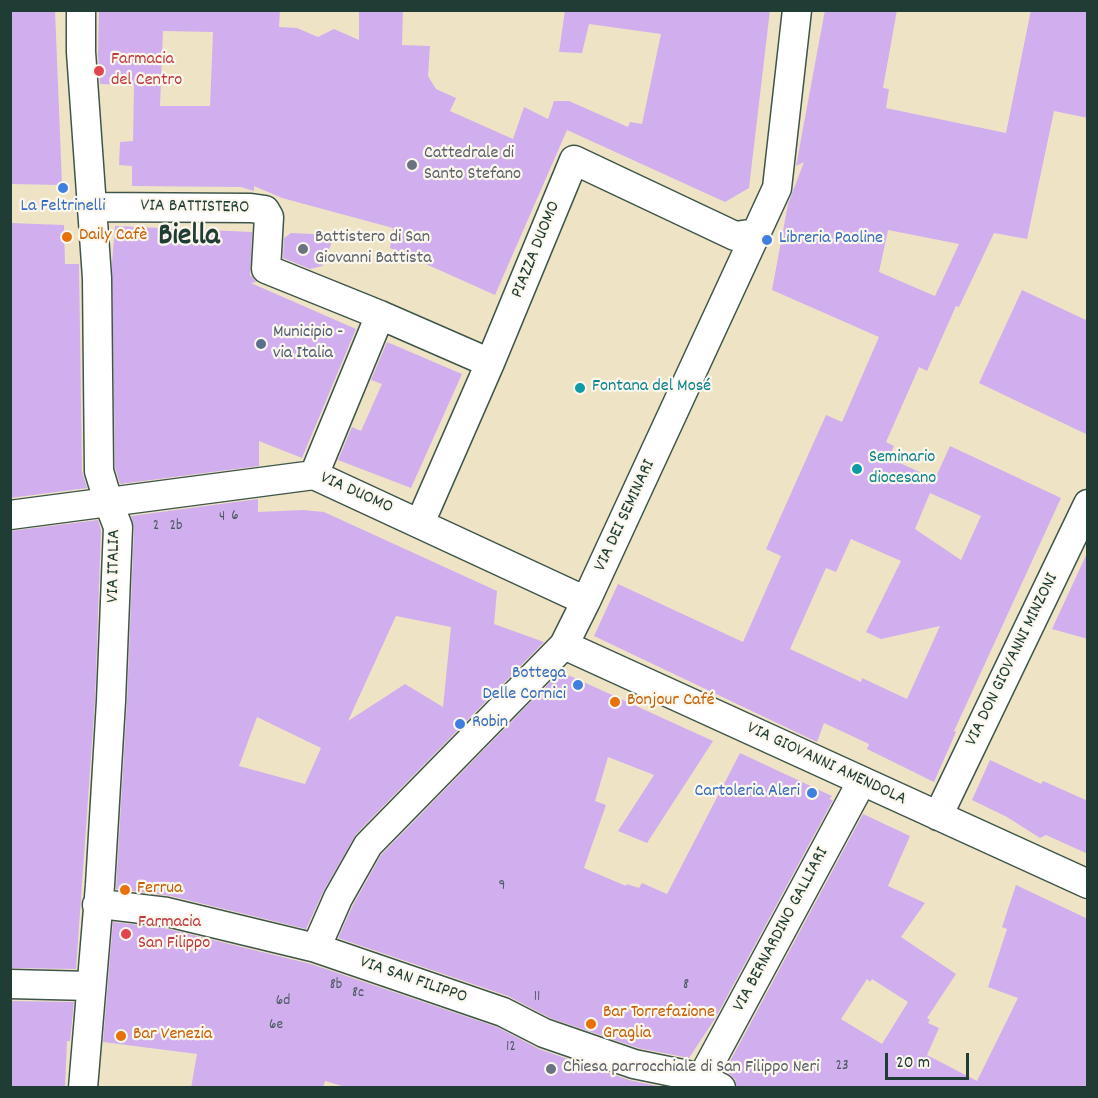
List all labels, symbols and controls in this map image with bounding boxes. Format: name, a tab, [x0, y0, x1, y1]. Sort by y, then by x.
place label: Farmacia del Centro	[111, 50, 182, 92]
marker: Farmacia del Centro	[92, 64, 106, 78]
place label: Cattedrale di Santo Stefano	[424, 144, 521, 186]
marker: Cattedrale di Santo Stefano	[405, 158, 419, 172]
marker: La Feltrinelli	[56, 181, 70, 195]
street label: VIA BATTISTERO	[140, 196, 250, 220]
place label: La Feltrinelli	[21, 197, 105, 219]
street label: PIAZZA DUOMO	[508, 198, 566, 302]
district label: Biella	[158, 221, 220, 257]
place label: Daily Cafè	[79, 226, 147, 248]
place label: Battistero di San Giovanni Battista	[315, 228, 432, 270]
place label: Libreria Paoline	[779, 229, 883, 251]
marker: Daily Cafè	[60, 230, 74, 244]
marker: Libreria Paoline	[760, 233, 774, 247]
marker: Battistero di San Giovanni Battista	[296, 242, 310, 256]
place label: Municipio - via Italia	[273, 323, 343, 366]
marker: Municipio - via Italia	[254, 337, 268, 351]
place label: Fontana del Mosé	[592, 377, 711, 399]
marker: Fontana del Mosé	[573, 381, 587, 395]
place label: Seminario diocesano	[869, 448, 936, 490]
street label: VIA DEI SEMINARI	[591, 457, 661, 575]
marker: Seminario diocesano	[850, 462, 864, 476]
street label: VIA DUOMO	[316, 468, 396, 520]
house number: 6	[231, 508, 239, 526]
house number: 4	[219, 509, 225, 527]
house number: 2	[153, 518, 159, 536]
house number: 2b	[169, 518, 183, 536]
street label: VIA ITALIA	[104, 529, 126, 603]
street label: VIA DON GIOVANNI MINZONI	[962, 570, 1064, 750]
place label: Bottega Delle Cornici	[482, 664, 566, 706]
marker: Bottega Delle Cornici	[571, 678, 585, 692]
place label: Bonjour Café	[627, 691, 715, 713]
marker: Bonjour Café	[608, 695, 622, 709]
place label: Robin	[472, 713, 508, 735]
marker: Robin	[453, 717, 467, 731]
street label: VIA GIOVANNI AMENDOLA	[743, 719, 909, 811]
place label: Cartoleria Aleri	[695, 782, 800, 804]
marker: Cartoleria Aleri	[805, 786, 819, 800]
street label: VIA BERNARDINO GALLIARI	[730, 844, 834, 1016]
house number: 9	[499, 878, 505, 896]
place label: Ferrua	[137, 879, 183, 901]
marker: Ferrua	[118, 883, 132, 897]
place label: Farmacia San Filippo	[138, 913, 210, 956]
marker: Farmacia San Filippo	[119, 927, 133, 941]
street label: VIA SAN FILIPPO	[356, 953, 470, 1009]
house number: 8b	[330, 977, 342, 995]
house number: 8	[683, 977, 689, 995]
house number: 8c	[352, 985, 364, 1003]
house number: 11	[534, 989, 540, 1007]
house number: 6d	[276, 993, 290, 1011]
place label: Bar Torrefazione Graglia	[603, 1003, 715, 1046]
house number: 6e	[269, 1017, 283, 1035]
marker: Bar Torrefazione Graglia	[584, 1017, 598, 1031]
place label: Bar Venezia	[133, 1025, 212, 1047]
marker: Bar Venezia	[114, 1029, 128, 1043]
house number: 12	[506, 1039, 516, 1057]
scale bar	[888, 1041, 972, 1079]
text: 20 m	[896, 1051, 930, 1076]
place label: Chiesa parrocchiale di San Filippo Neri	[563, 1058, 819, 1080]
house number: 23	[835, 1058, 849, 1076]
marker: Chiesa parrocchiale di San Filippo Neri	[544, 1062, 558, 1076]

